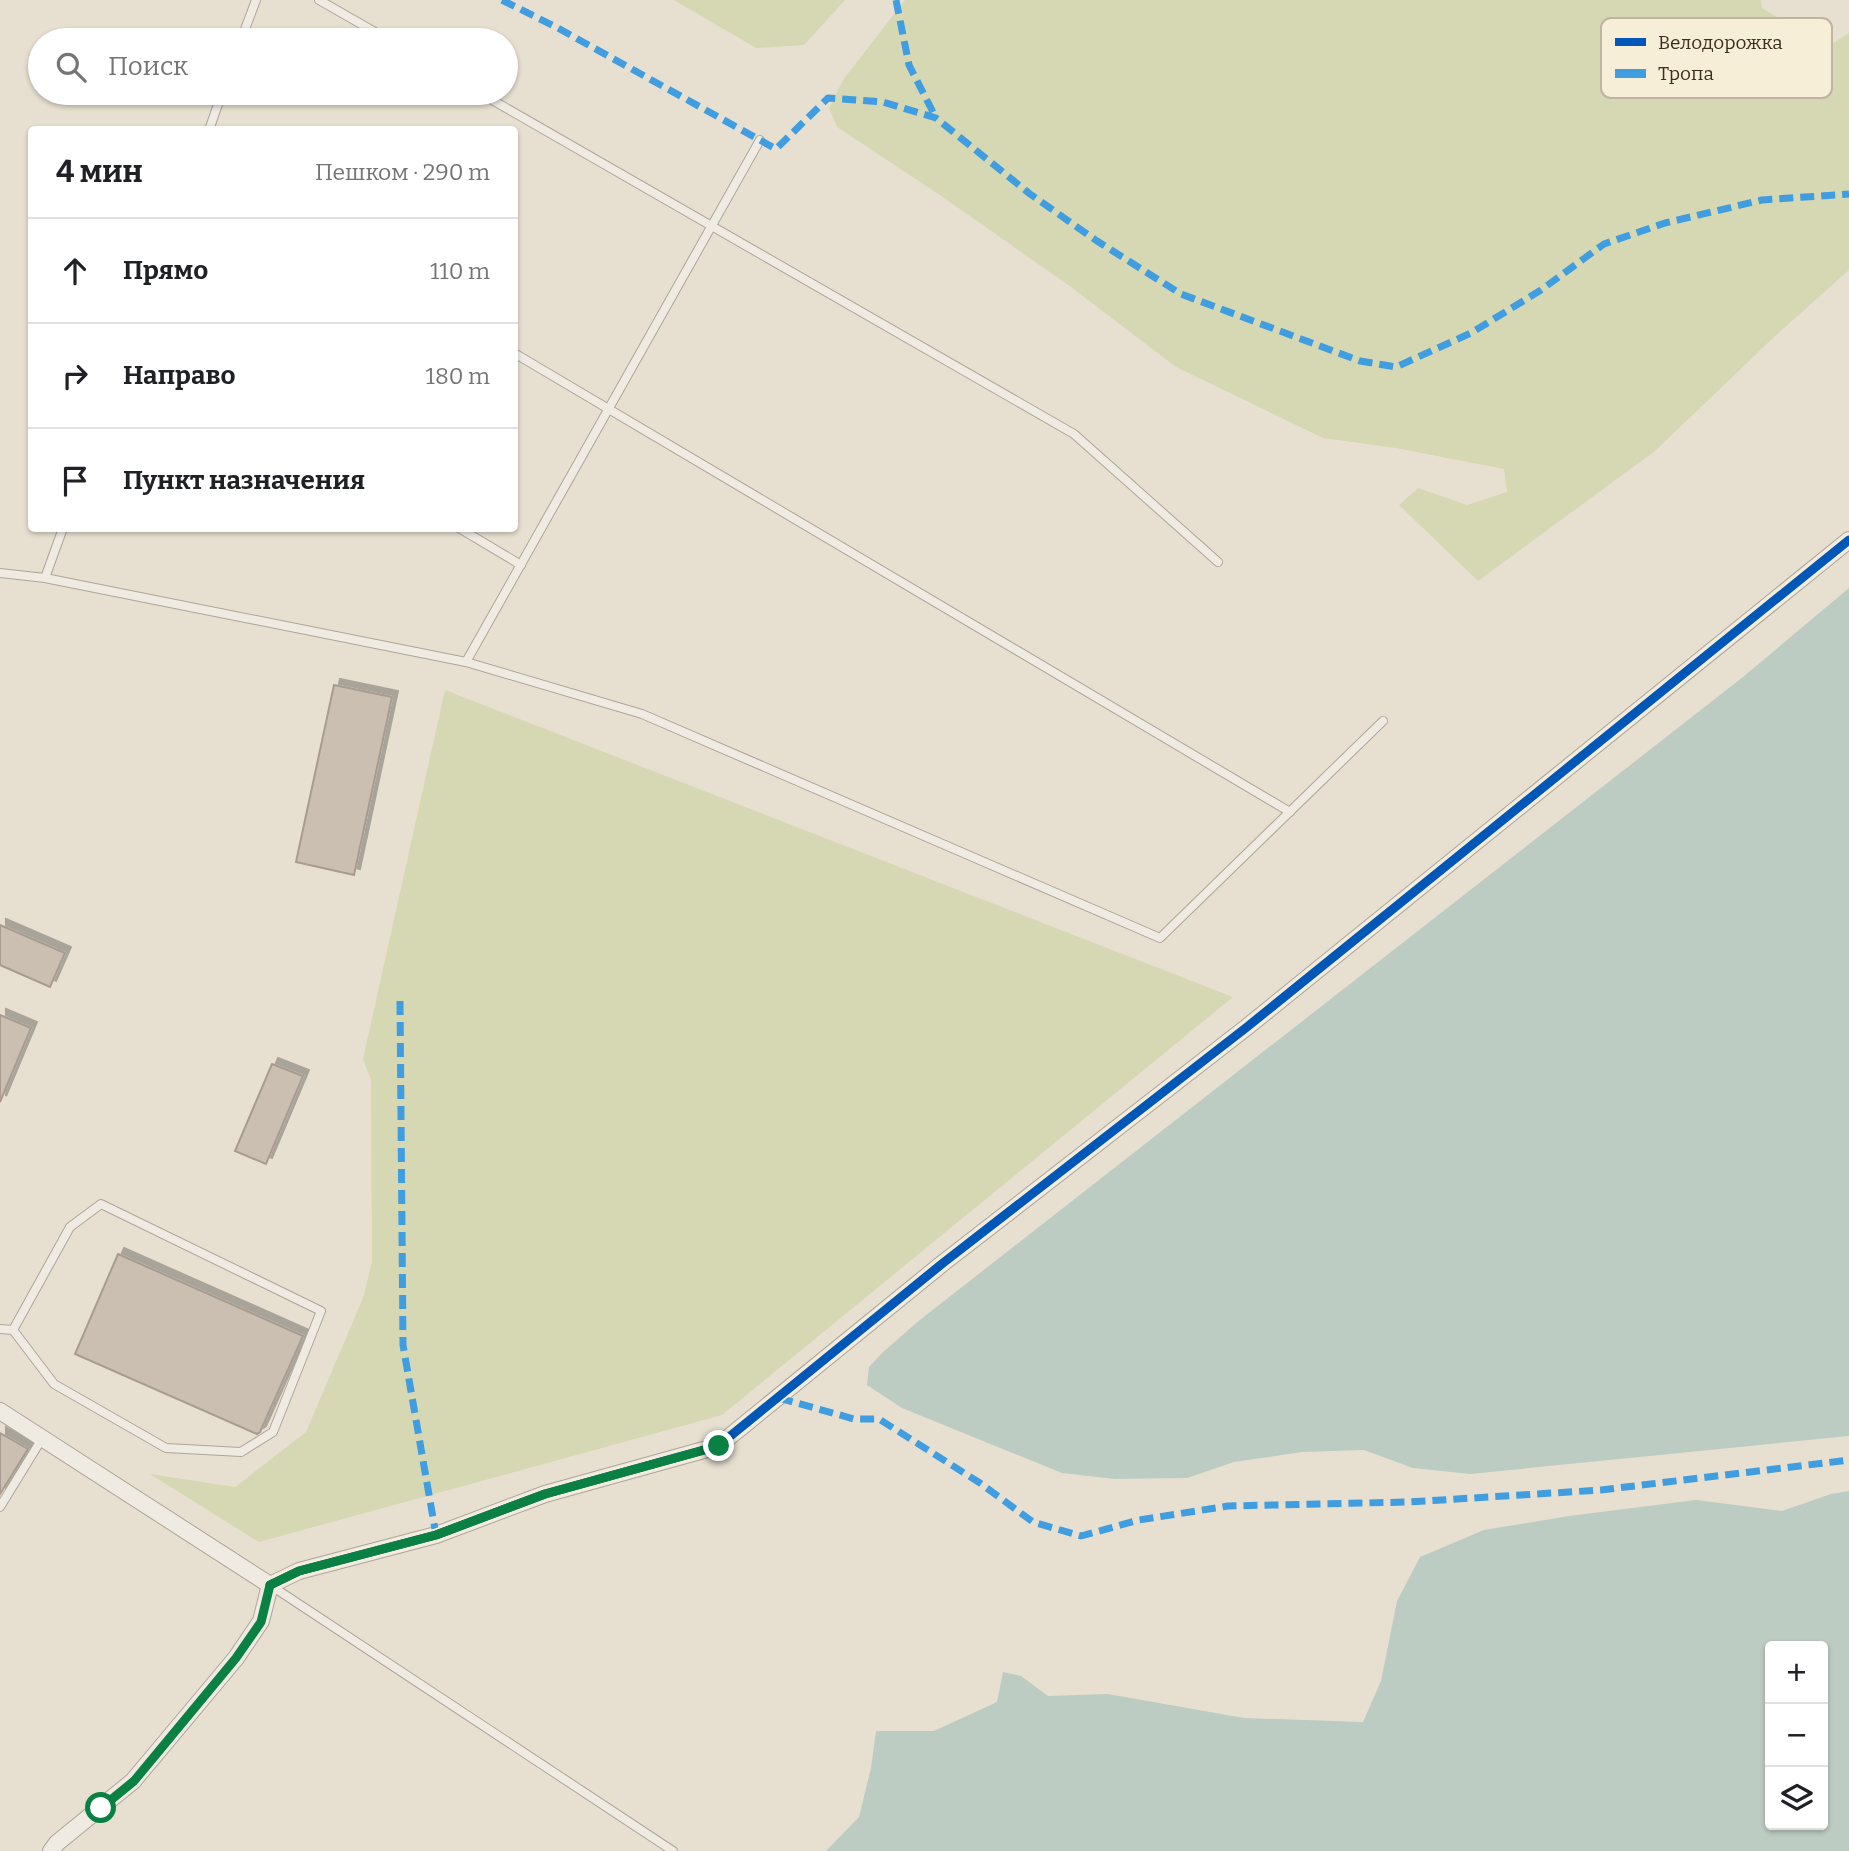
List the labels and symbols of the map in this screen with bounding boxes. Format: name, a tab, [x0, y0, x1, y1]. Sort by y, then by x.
legend	[1601, 18, 1832, 98]
text: Велодорожка	[1658, 31, 1783, 54]
text: Тропа	[1658, 62, 1714, 85]
route end	[703, 1430, 734, 1461]
route start	[85, 1792, 116, 1823]

